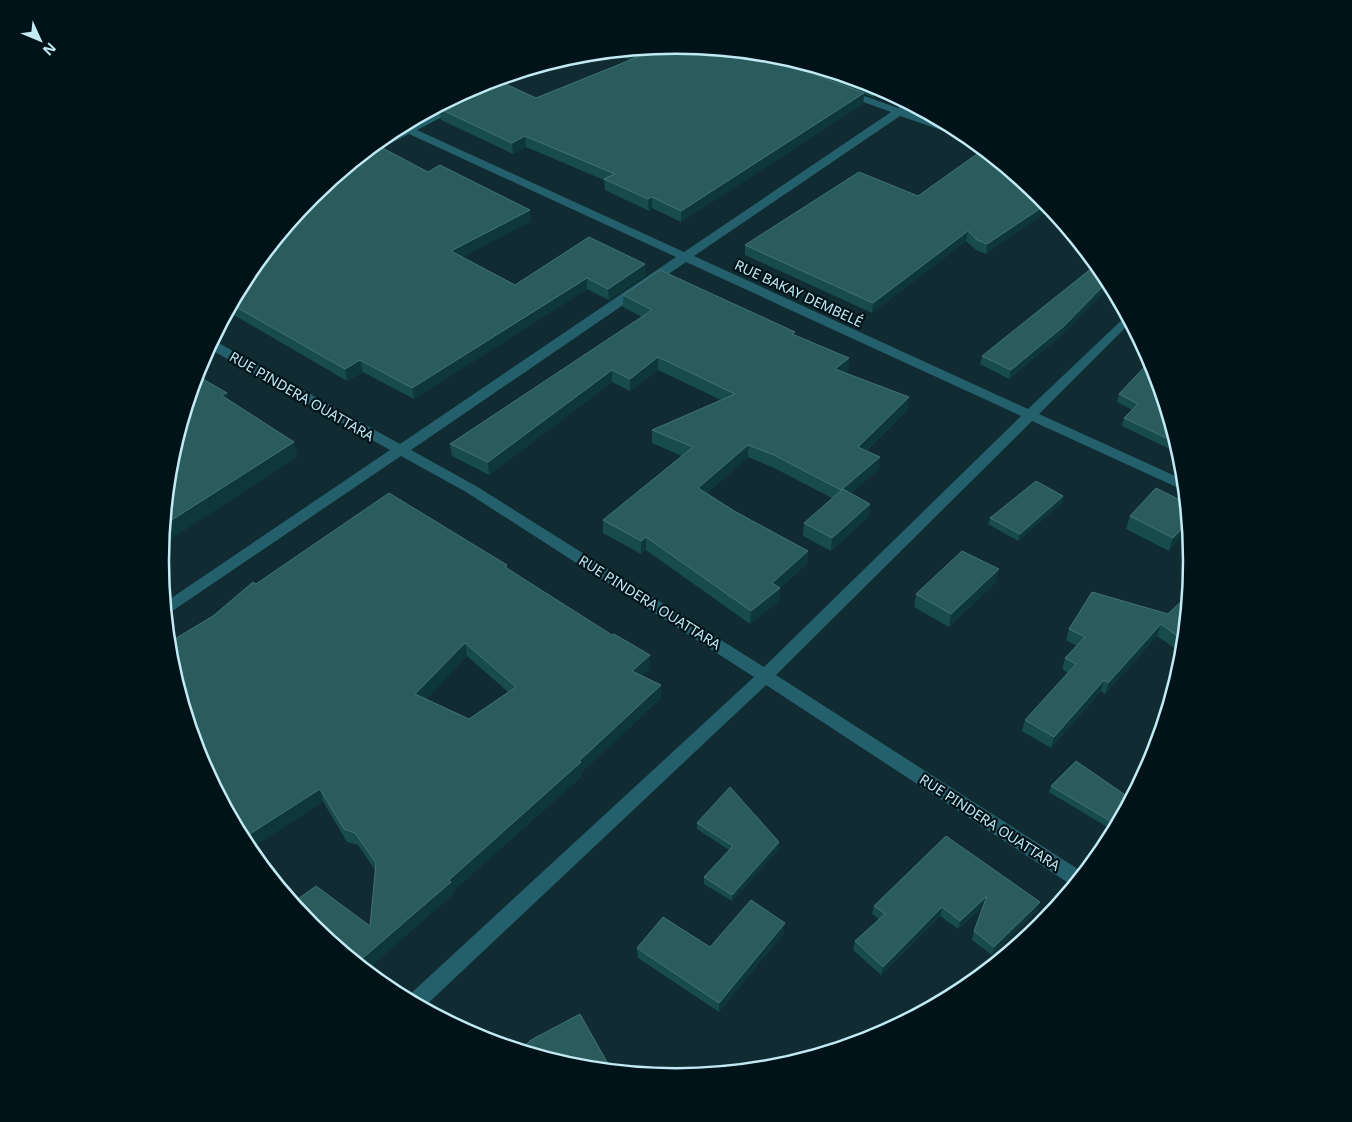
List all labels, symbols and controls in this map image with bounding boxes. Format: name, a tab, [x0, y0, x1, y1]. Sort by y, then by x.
north arrow	[15, 15, 65, 65]
text: N	[39, 39, 61, 60]
street label: RUE BAKAY DEMBELÉ	[732, 255, 866, 331]
street label: RUE PINDERA OUATTARA	[226, 347, 378, 445]
street label: RUE PINDERA OUATTARA	[575, 550, 725, 654]
street label: RUE PINDERA OUATTARA	[916, 769, 1064, 875]

